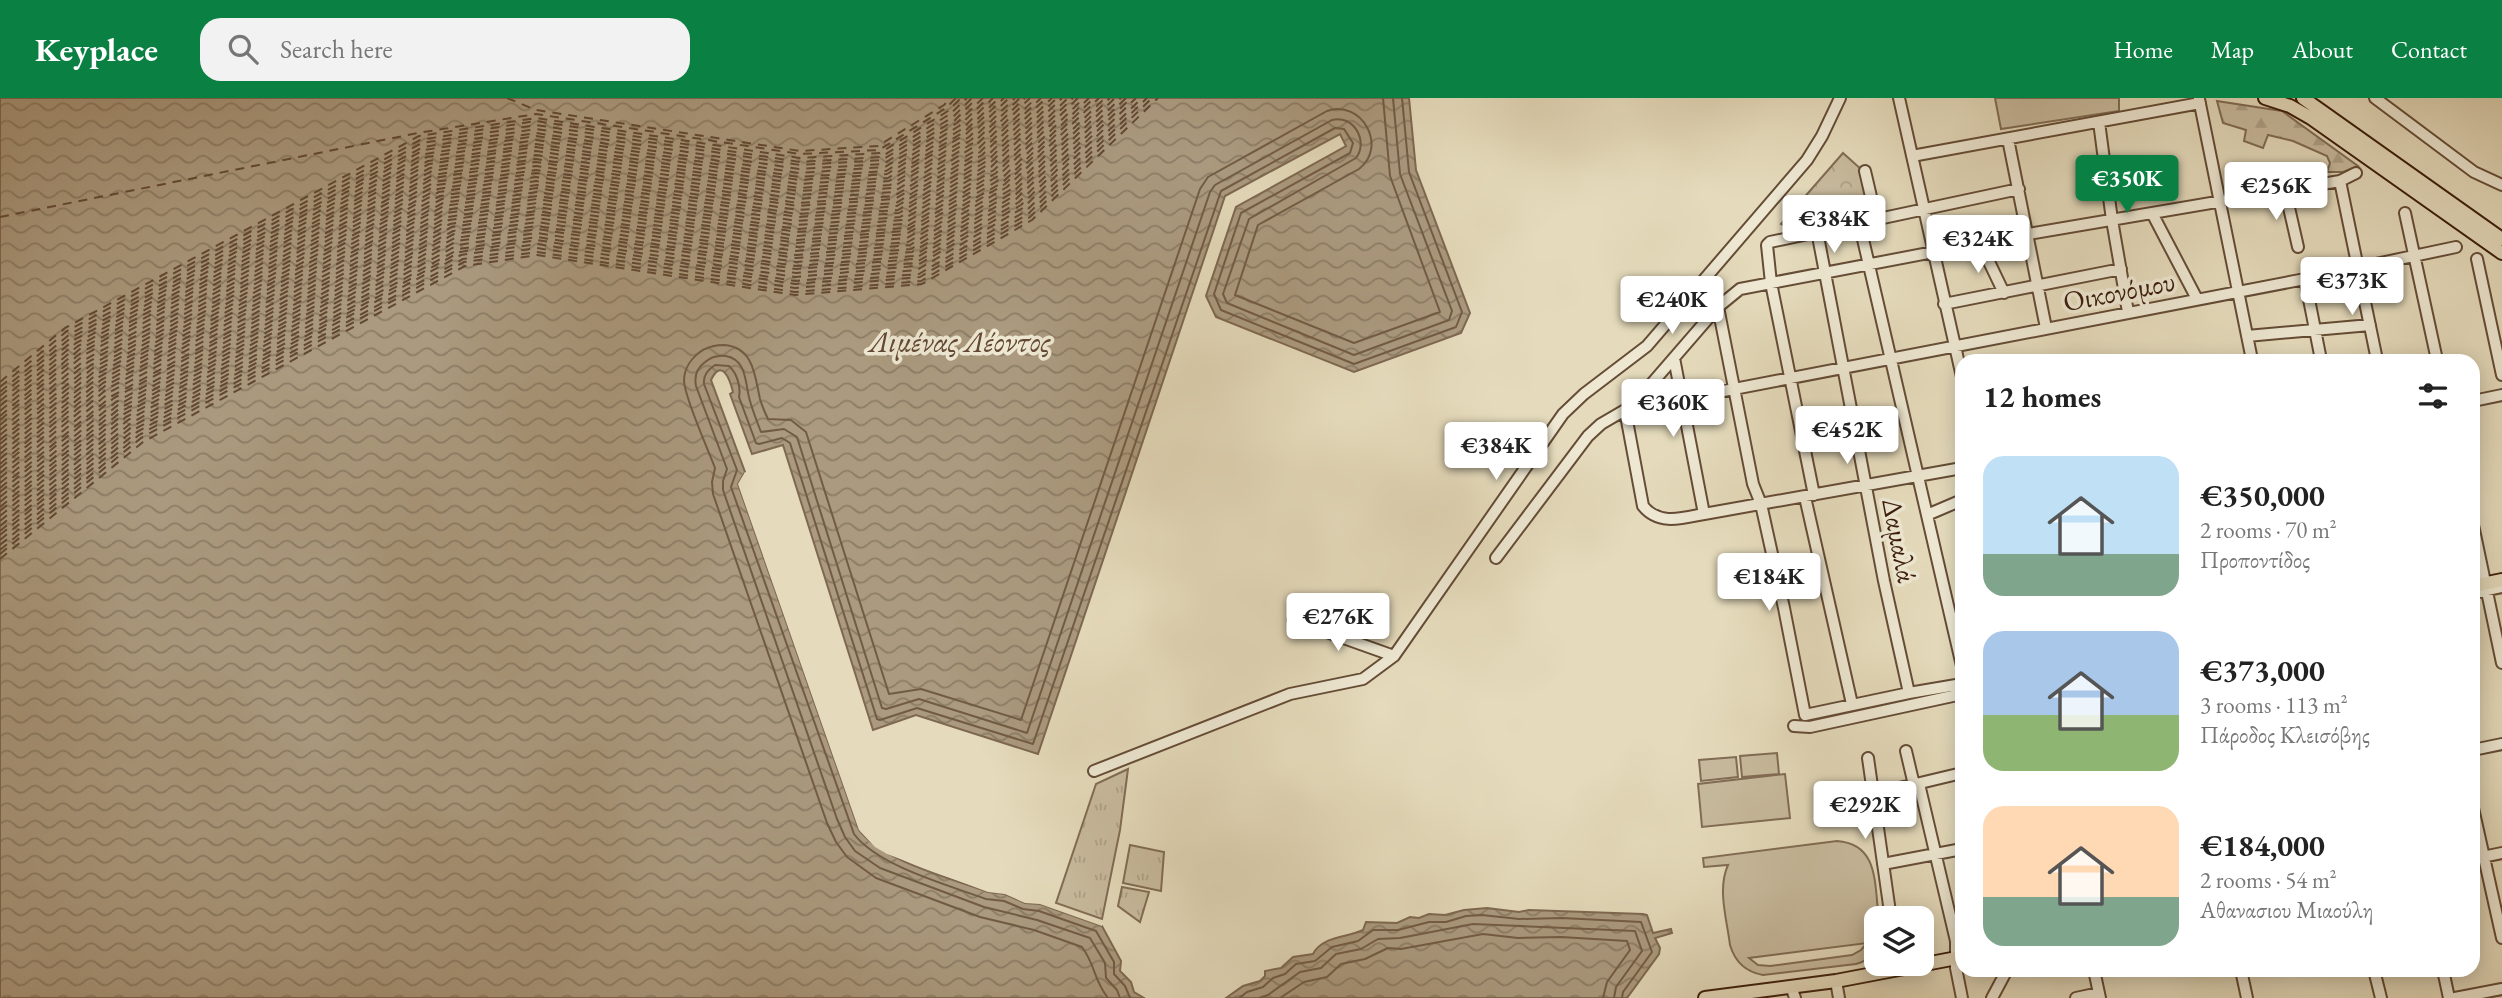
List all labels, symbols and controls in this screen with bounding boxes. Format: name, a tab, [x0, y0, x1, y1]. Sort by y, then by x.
search box	[200, 18, 690, 81]
text: Keyplace	[35, 28, 158, 71]
icon: search	[224, 30, 262, 68]
text: Search here	[280, 32, 393, 66]
text: Home	[2113, 34, 2173, 65]
text: Map	[2211, 34, 2254, 65]
text: About	[2292, 34, 2353, 65]
text: Contact	[2391, 34, 2467, 65]
pin: €350K	[2078, 156, 2176, 215]
pin: €256K	[2227, 162, 2325, 222]
text: €350K	[2091, 163, 2163, 193]
text: €256K	[2240, 170, 2312, 200]
pin: €384K	[1785, 195, 1883, 255]
text: €384K	[1798, 203, 1870, 233]
pin: €324K	[1929, 216, 2027, 275]
text: €324K	[1942, 223, 2014, 253]
pin: €373K	[2303, 258, 2401, 317]
street label: Οικονόμου	[2060, 263, 2178, 319]
text: €373K	[2316, 265, 2388, 295]
pin: €240K	[1623, 276, 1721, 336]
text: €240K	[1636, 284, 1708, 314]
water label: Λιμένας Λέοντος	[867, 322, 1052, 361]
text: 12 homes	[1983, 377, 2101, 416]
icon: filters	[2414, 377, 2452, 415]
pin: €360K	[1624, 380, 1722, 439]
text: €360K	[1637, 387, 1709, 417]
pin: €452K	[1798, 406, 1896, 466]
text: €452K	[1811, 414, 1883, 444]
pin: €384K	[1447, 422, 1545, 482]
text: €384K	[1460, 430, 1532, 460]
text: €350,000	[2200, 476, 2325, 515]
icon: home	[2039, 484, 2123, 568]
street label: Δαμαλά	[1874, 495, 1926, 586]
text: 2 rooms · 70 m²	[2200, 515, 2337, 545]
text: Προποντίδος	[2200, 545, 2310, 575]
pin: €184K	[1720, 554, 1818, 613]
text: €184K	[1733, 561, 1805, 591]
pin: €276K	[1289, 594, 1387, 653]
text: €276K	[1302, 601, 1374, 631]
text: €373,000	[2200, 651, 2325, 690]
icon: home	[2039, 659, 2123, 743]
text: 3 rooms · 113 m²	[2200, 690, 2348, 720]
text: Πάροδος Κλεισόβης	[2200, 720, 2370, 750]
pin: €292K	[1816, 782, 1914, 841]
text: €292K	[1829, 789, 1901, 819]
text: €184,000	[2200, 826, 2325, 865]
icon: home	[2039, 834, 2123, 918]
text: 2 rooms · 54 m²	[2200, 865, 2337, 895]
text: Αθανασιου Μιαούλη	[2200, 895, 2373, 925]
map controls	[1864, 906, 1934, 976]
button: layers	[1864, 906, 1934, 976]

